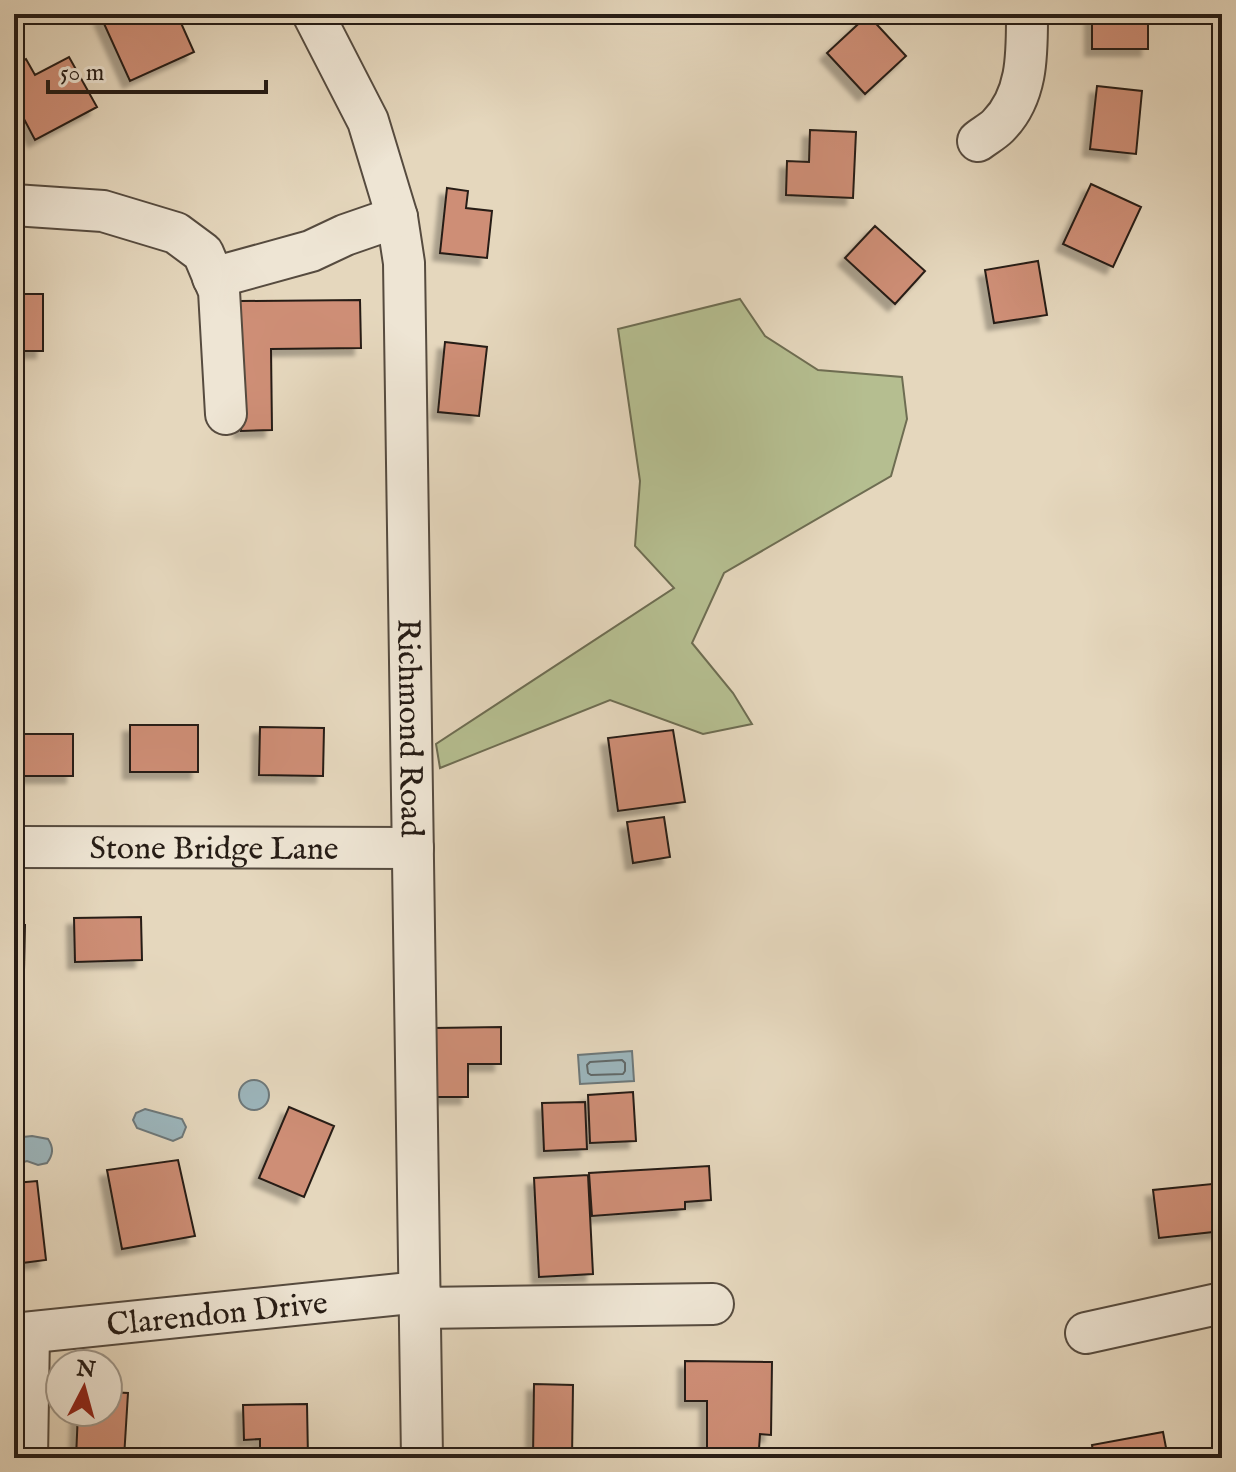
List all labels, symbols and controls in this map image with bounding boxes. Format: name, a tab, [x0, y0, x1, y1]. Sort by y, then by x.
scale bar	[48, 44, 266, 94]
text: 50 m	[60, 58, 104, 89]
street label: Richmond Road	[386, 618, 431, 838]
street label: Stone Bridge Lane	[89, 829, 339, 871]
street label: Clarendon Drive	[105, 1284, 330, 1347]
north arrow	[44, 1348, 124, 1428]
text: N	[74, 1355, 97, 1385]

